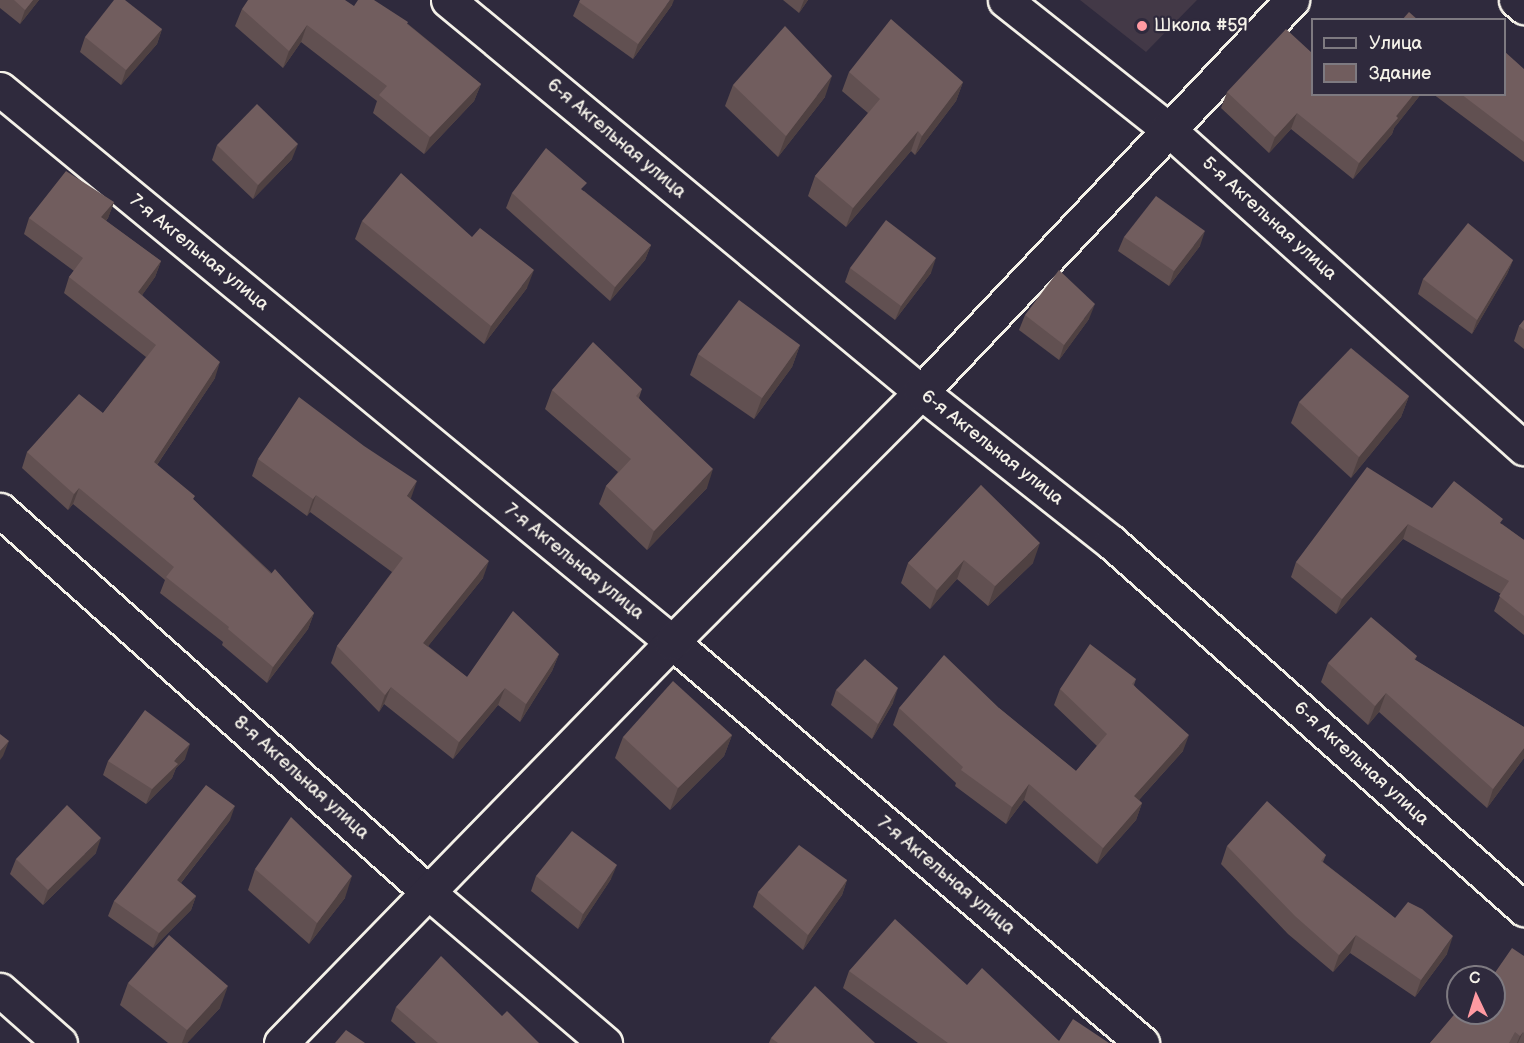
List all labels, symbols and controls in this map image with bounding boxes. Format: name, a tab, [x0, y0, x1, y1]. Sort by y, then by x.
place label: Школа #59	[1154, 15, 1248, 37]
legend	[1311, 18, 1506, 96]
marker: Школа #59	[1135, 19, 1149, 33]
text: Улица	[1369, 33, 1422, 54]
text: Здание	[1369, 63, 1431, 84]
street label: 6-я Акгельная улица	[542, 75, 690, 203]
street label: 5-я Акгельная улица	[1197, 153, 1341, 285]
street label: 7-я Акгельная улица	[125, 190, 273, 316]
street label: 6-я Акгельная улица	[917, 386, 1067, 510]
street label: 7-я Акгельная улица	[500, 499, 648, 625]
street label: 6-я Акгельная улица	[1289, 698, 1433, 830]
street label: 8-я Акгельная улица	[229, 712, 373, 844]
street label: 7-я Акгельная улица	[873, 812, 1019, 940]
north arrow	[1446, 965, 1506, 1025]
text: С	[1469, 969, 1481, 988]

